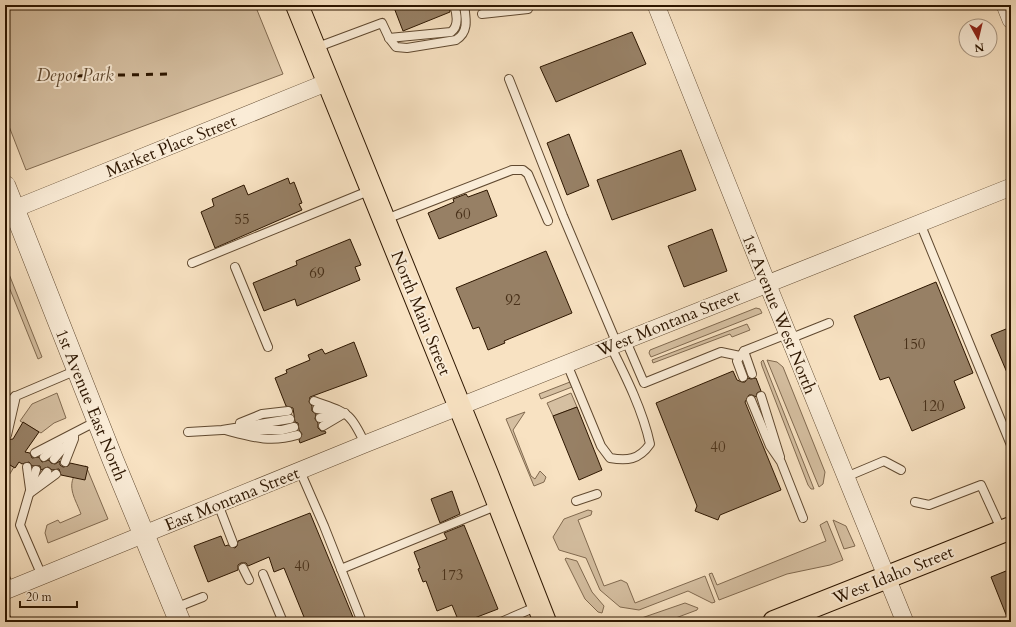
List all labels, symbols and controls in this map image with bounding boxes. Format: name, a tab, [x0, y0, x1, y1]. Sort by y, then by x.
north arrow	[958, 18, 998, 58]
text: N	[973, 39, 985, 56]
park label: Depot Park	[36, 64, 114, 87]
street label: Market Place Street	[102, 109, 240, 183]
house number: 60	[455, 204, 471, 224]
house number: 55	[234, 209, 250, 229]
street label: 1st Avenue West North	[736, 231, 822, 398]
street label: North Main Street	[386, 247, 457, 379]
house number: 69	[309, 263, 325, 283]
street label: West Montana Street	[592, 284, 743, 363]
house number: 92	[505, 290, 521, 310]
street label: 1st Avenue East North	[50, 326, 132, 485]
house number: 150	[902, 334, 926, 354]
house number: 120	[921, 396, 945, 416]
house number: 40	[710, 437, 726, 457]
street label: East Montana Street	[161, 461, 303, 537]
street label: West Idaho Street	[828, 540, 957, 610]
house number: 40	[294, 556, 310, 576]
house number: 173	[440, 565, 464, 585]
scale bar	[20, 583, 77, 609]
text: 20 m	[26, 589, 53, 605]

